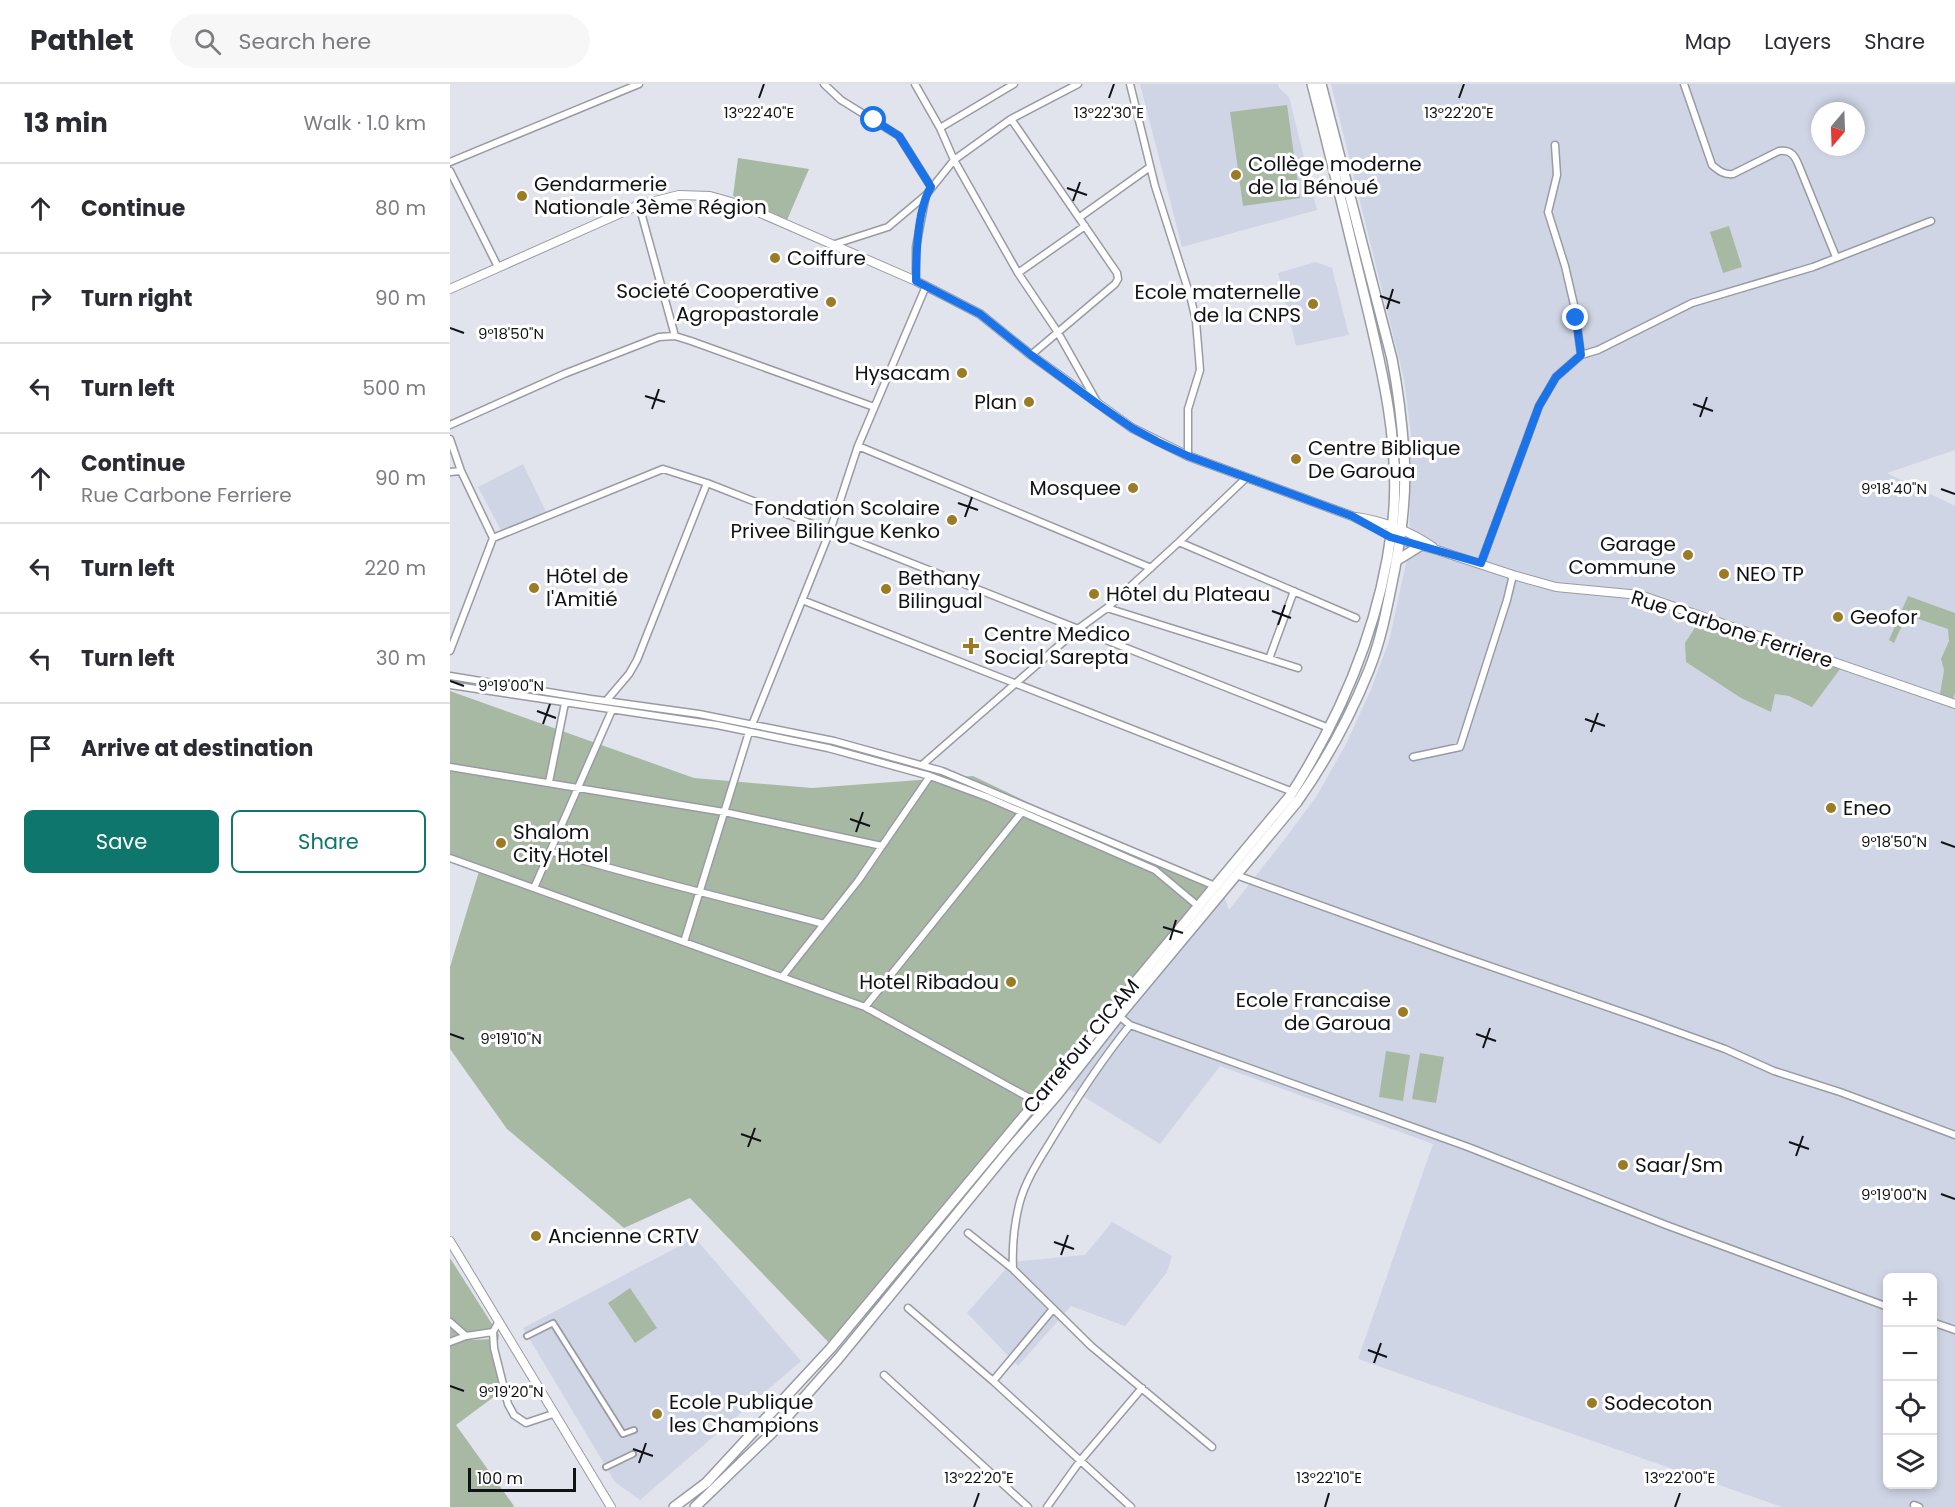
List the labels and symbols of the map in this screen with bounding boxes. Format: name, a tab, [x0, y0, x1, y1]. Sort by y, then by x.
text: 13°22'40"E	[724, 102, 794, 123]
text: 13°22'30"E	[1074, 102, 1144, 123]
text: 13°22'20"E	[1424, 102, 1494, 123]
north arrow	[1811, 102, 1865, 156]
route start	[860, 106, 886, 132]
place label: Collège moderne de la Bénoué	[1248, 150, 1422, 201]
marker: Collège moderne de la Bénoué	[1229, 168, 1243, 182]
place label: Gendarmerie Nationale 3ème Région	[534, 170, 767, 221]
marker: Gendarmerie Nationale 3ème Région	[515, 189, 529, 203]
place label: Coiffure	[787, 244, 866, 272]
marker: Coiffure	[768, 251, 782, 265]
place label: Societé Cooperative Agropastorale	[616, 277, 819, 328]
place label: Ecole maternelle de la CNPS	[1134, 278, 1301, 329]
marker: Societé Cooperative Agropastorale	[824, 295, 838, 309]
marker: Ecole maternelle de la CNPS	[1306, 297, 1320, 311]
route end	[1562, 304, 1588, 330]
text: 9°18'50"N	[478, 323, 544, 344]
place label: Hysacam	[855, 359, 950, 387]
marker: Hysacam	[955, 366, 969, 380]
place label: Plan	[974, 388, 1017, 416]
marker: Plan	[1022, 395, 1036, 409]
place label: Centre Biblique De Garoua	[1308, 434, 1460, 485]
marker: Centre Biblique De Garoua	[1289, 452, 1303, 466]
place label: Mosquee	[1029, 474, 1121, 502]
text: 9°18'40"N	[1861, 478, 1927, 499]
marker: Mosquee	[1126, 481, 1140, 495]
place label: Fondation Scolaire Privee Bilingue Kenko	[731, 494, 940, 545]
marker: Fondation Scolaire Privee Bilingue Kenko	[945, 513, 959, 527]
place label: Garage Commune	[1569, 530, 1676, 581]
marker: Garage Commune	[1681, 548, 1695, 562]
place label: NEO TP	[1736, 560, 1804, 588]
place label: Hôtel de l'Amitié	[546, 562, 629, 613]
place label: Bethany Bilingual	[898, 564, 983, 615]
marker: NEO TP	[1717, 567, 1731, 581]
place label: Hôtel du Plateau	[1106, 580, 1270, 608]
marker: Hôtel de l'Amitié	[527, 581, 541, 595]
marker: Bethany Bilingual	[879, 582, 893, 596]
street label: Rue Carbone Ferriere	[1628, 583, 1836, 675]
marker: Hôtel du Plateau	[1087, 587, 1101, 601]
place label: Geofor	[1850, 603, 1918, 631]
marker: Geofor	[1831, 610, 1845, 624]
place label: Centre Medico Social Sarepta	[984, 620, 1130, 671]
marker: Centre Medico Social Sarepta	[962, 637, 980, 655]
text: 9°19'00"N	[478, 675, 544, 696]
place label: Eneo	[1843, 794, 1891, 822]
marker: Eneo	[1824, 801, 1838, 815]
place label: Shalom City Hotel	[513, 818, 608, 869]
text: 9°18'50"N	[1861, 831, 1927, 852]
marker: Shalom City Hotel	[494, 836, 508, 850]
place label: Hotel Ribadou	[859, 968, 999, 996]
street label: Carrefour CICAM	[1016, 973, 1146, 1119]
marker: Hotel Ribadou	[1004, 975, 1018, 989]
place label: Ecole Francaise de Garoua	[1236, 986, 1391, 1037]
marker: Ecole Francaise de Garoua	[1396, 1005, 1410, 1019]
text: 9°19'10"N	[480, 1028, 542, 1049]
place label: Saar/Sm	[1635, 1151, 1723, 1179]
marker: Saar/Sm	[1616, 1158, 1630, 1172]
text: 9°19'00"N	[1861, 1184, 1927, 1205]
place label: Ancienne CRTV	[548, 1222, 699, 1250]
marker: Ancienne CRTV	[529, 1229, 543, 1243]
text: 9°19'20"N	[478, 1381, 544, 1402]
place label: Ecole Publique les Champions	[669, 1388, 819, 1439]
place label: Sodecoton	[1604, 1389, 1712, 1417]
marker: Sodecoton	[1585, 1396, 1599, 1410]
marker: Ecole Publique les Champions	[650, 1407, 664, 1421]
scale bar	[468, 1465, 576, 1492]
text: 13°22'20"E	[944, 1467, 1014, 1488]
text: 13°22'10"E	[1296, 1467, 1362, 1488]
text: 13°22'00"E	[1645, 1467, 1715, 1488]

